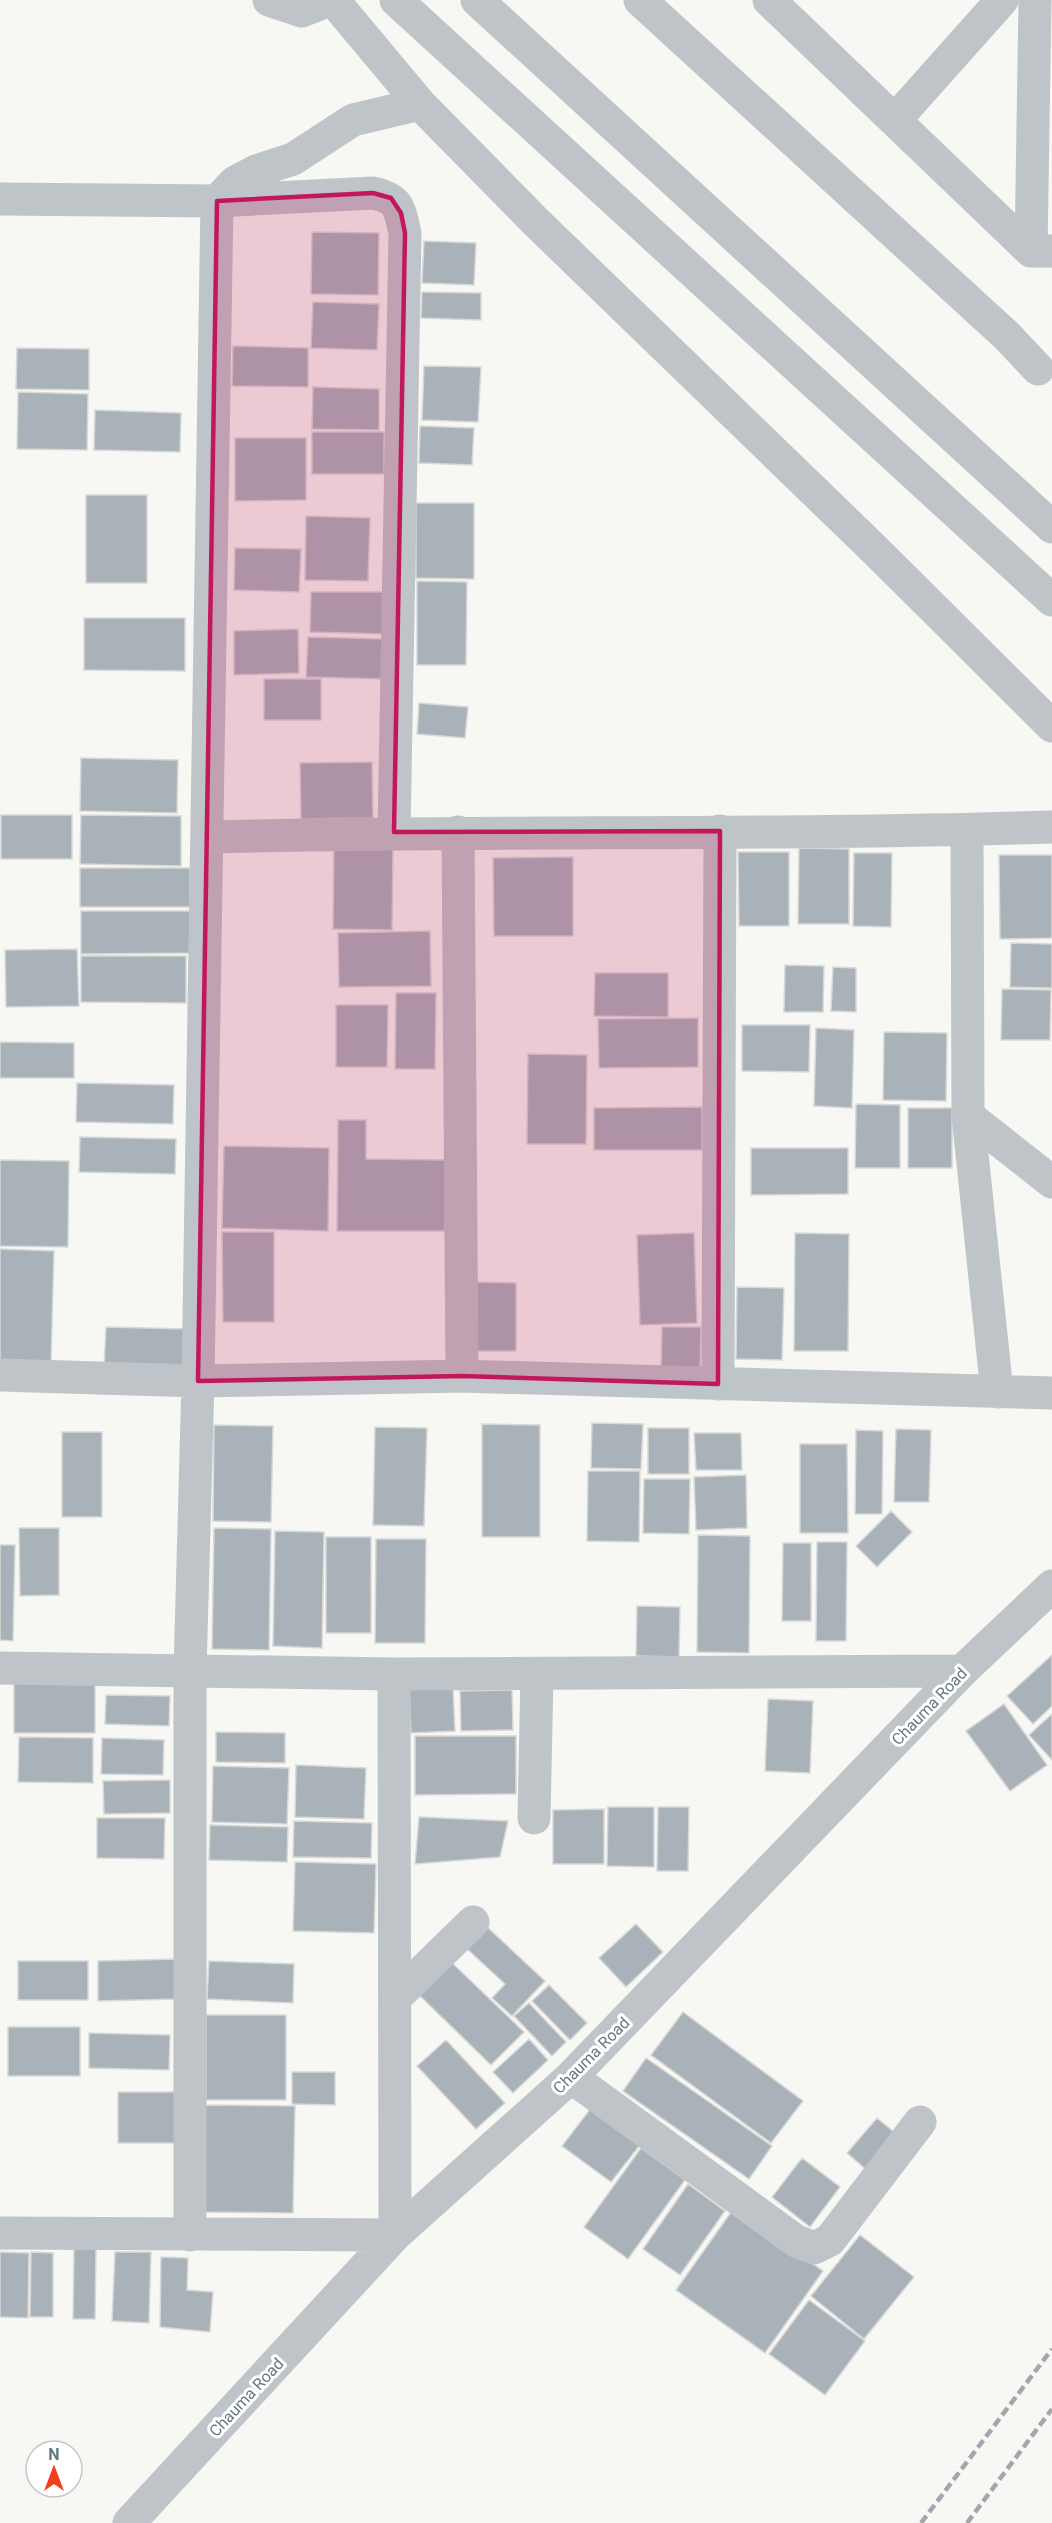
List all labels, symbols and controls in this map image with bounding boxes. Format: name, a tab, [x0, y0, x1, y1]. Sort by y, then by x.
street label: Chauma Road	[888, 1664, 971, 1749]
street label: Chauma Road	[549, 2013, 633, 2097]
street label: Chauma Road	[205, 2354, 287, 2440]
north arrow	[24, 2439, 84, 2499]
text: N	[48, 2445, 60, 2464]

